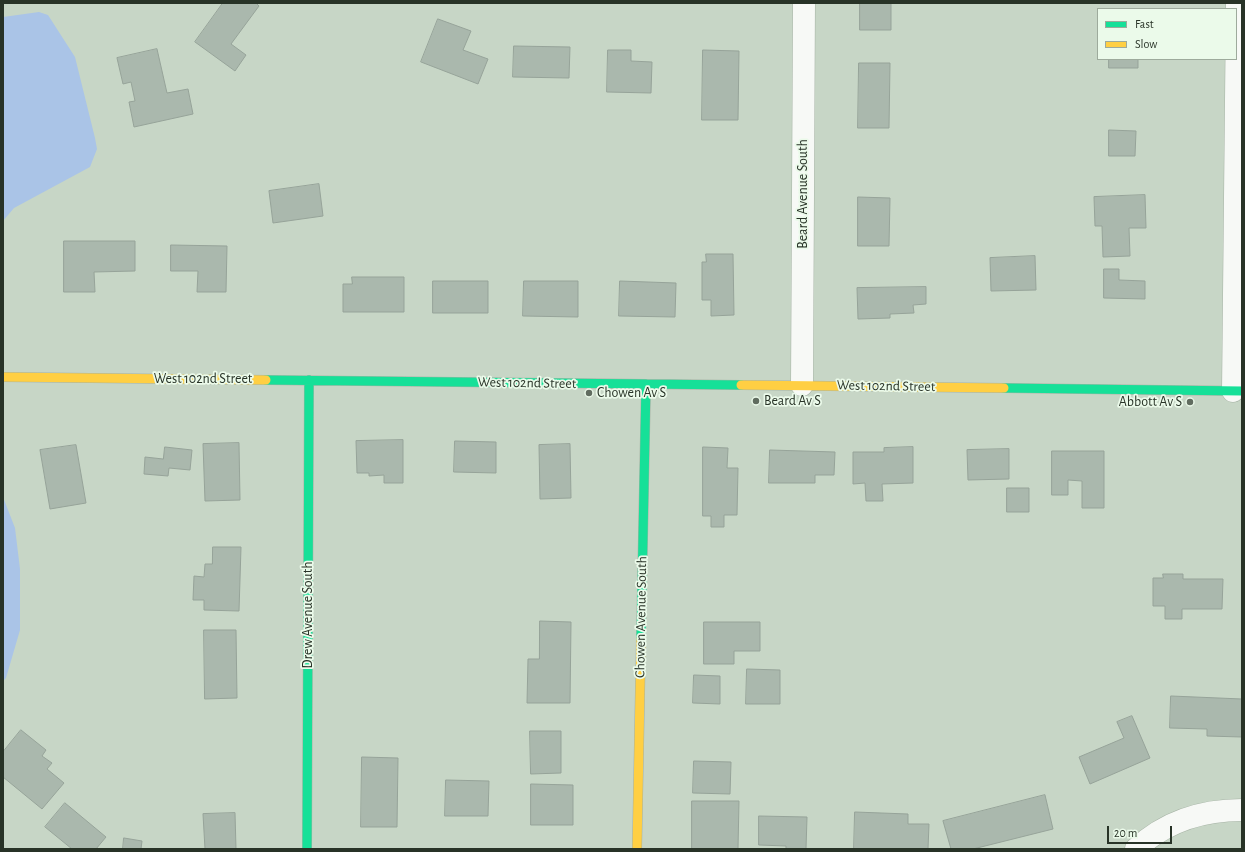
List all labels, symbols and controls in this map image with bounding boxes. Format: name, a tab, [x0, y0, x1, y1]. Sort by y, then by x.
legend	[1097, 8, 1237, 60]
text: Fast	[1135, 18, 1154, 30]
text: Slow	[1135, 38, 1157, 50]
street label: Beard Avenue South	[795, 139, 811, 249]
street label: West 102nd Street	[154, 371, 252, 387]
street label: West 102nd Street	[478, 374, 576, 392]
street label: West 102nd Street	[837, 377, 935, 395]
place label: Chowen Av S	[597, 385, 666, 401]
marker: Chowen Av S	[584, 388, 594, 398]
place label: Beard Av S	[764, 393, 821, 409]
place label: Abbott Av S	[1119, 394, 1182, 410]
marker: Beard Av S	[751, 396, 761, 406]
marker: Abbott Av S	[1185, 397, 1195, 407]
street label: Chowen Avenue South	[632, 556, 650, 678]
street label: Drew Avenue South	[300, 562, 316, 668]
scale bar	[1109, 818, 1174, 844]
text: 20 m	[1114, 827, 1137, 839]

